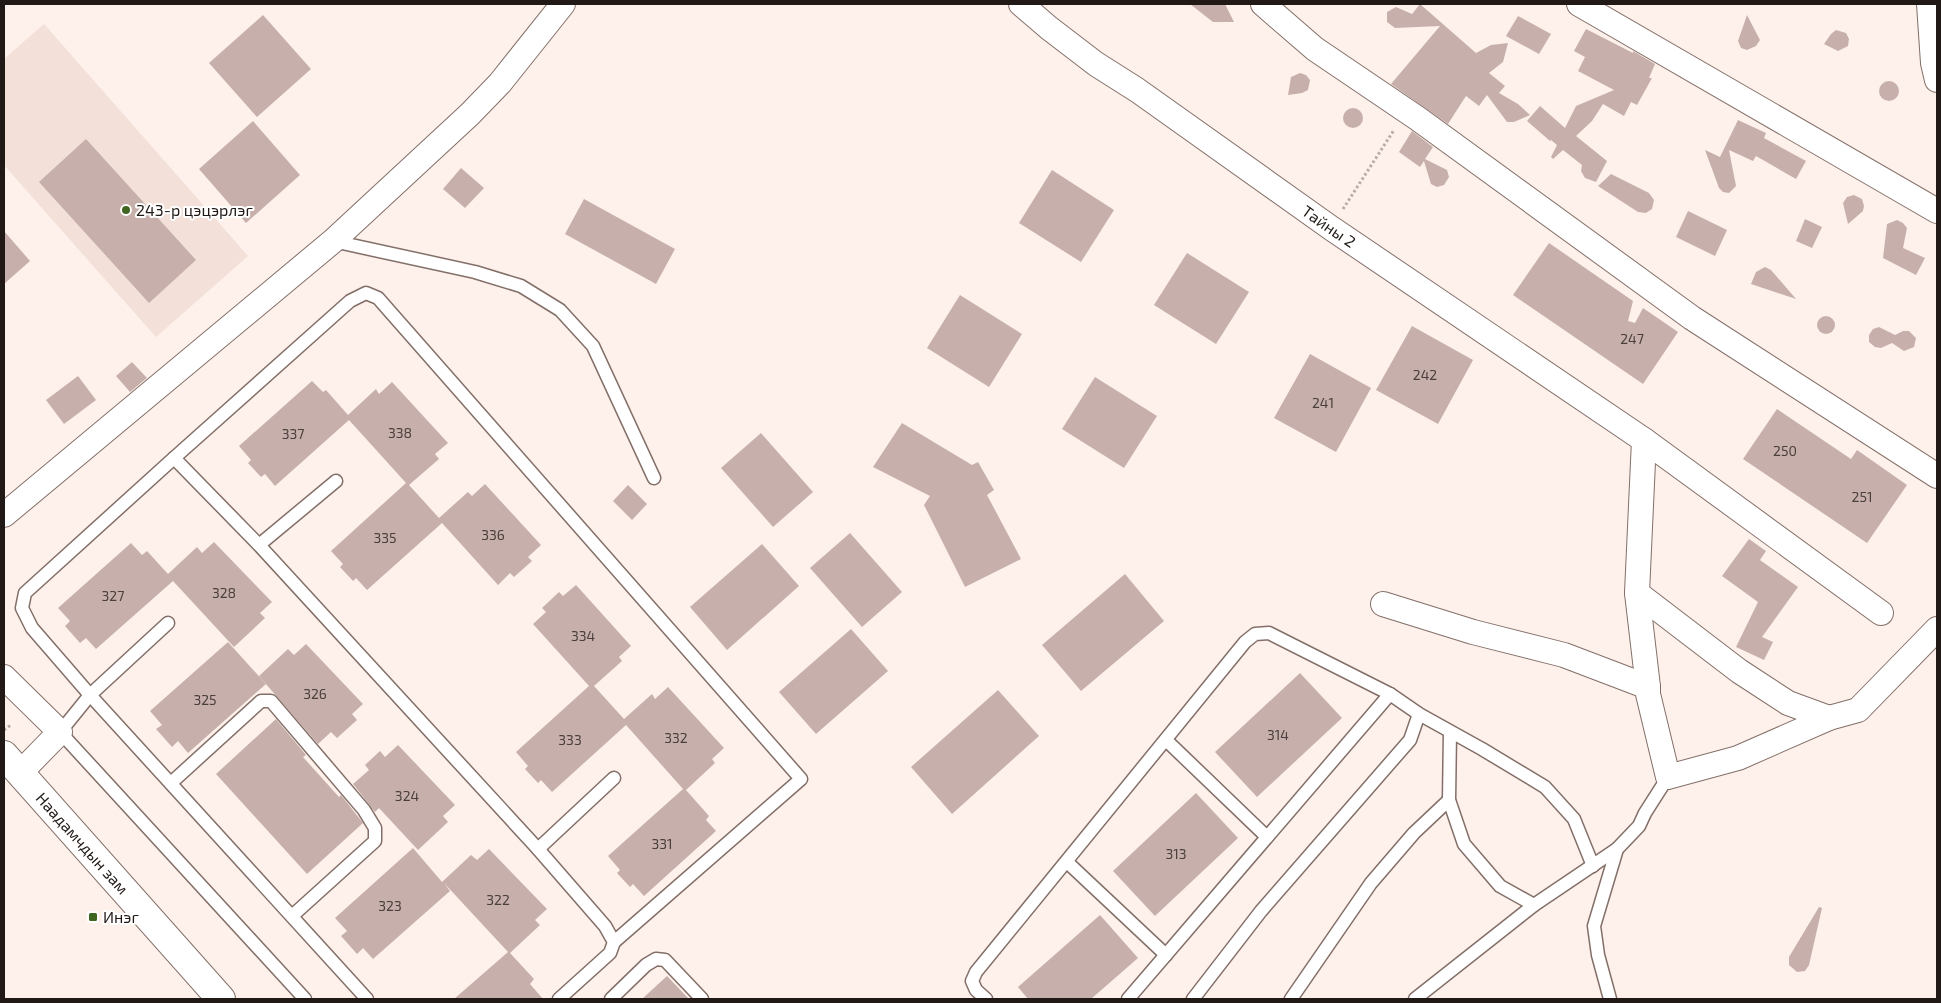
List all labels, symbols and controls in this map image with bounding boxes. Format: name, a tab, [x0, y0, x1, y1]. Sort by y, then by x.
place label: 243-р цэцэрлэг	[136, 200, 253, 219]
street label: Тайны 2	[1299, 201, 1360, 251]
marker: 243-р цэцэрлэг	[120, 204, 132, 216]
house number: 247	[1620, 330, 1644, 347]
house number: 242	[1413, 366, 1437, 383]
house number: 241	[1312, 394, 1334, 411]
house number: 338	[388, 424, 412, 441]
house number: 337	[282, 425, 304, 442]
house number: 250	[1773, 442, 1797, 459]
house number: 251	[1852, 488, 1872, 505]
house number: 336	[481, 526, 505, 543]
house number: 335	[373, 529, 397, 546]
house number: 328	[212, 584, 236, 601]
house number: 327	[102, 587, 124, 604]
house number: 334	[571, 627, 595, 644]
house number: 326	[303, 685, 327, 702]
house number: 325	[193, 691, 217, 708]
house number: 314	[1267, 726, 1289, 743]
house number: 332	[664, 729, 688, 746]
house number: 333	[558, 731, 582, 748]
house number: 324	[395, 787, 419, 804]
street label: Наадамчдын зам	[33, 788, 133, 898]
house number: 331	[651, 835, 673, 852]
house number: 313	[1165, 845, 1187, 862]
house number: 322	[486, 891, 510, 908]
house number: 323	[378, 897, 402, 914]
place label: Инэг	[103, 907, 139, 926]
marker: Инэг	[87, 911, 99, 923]

